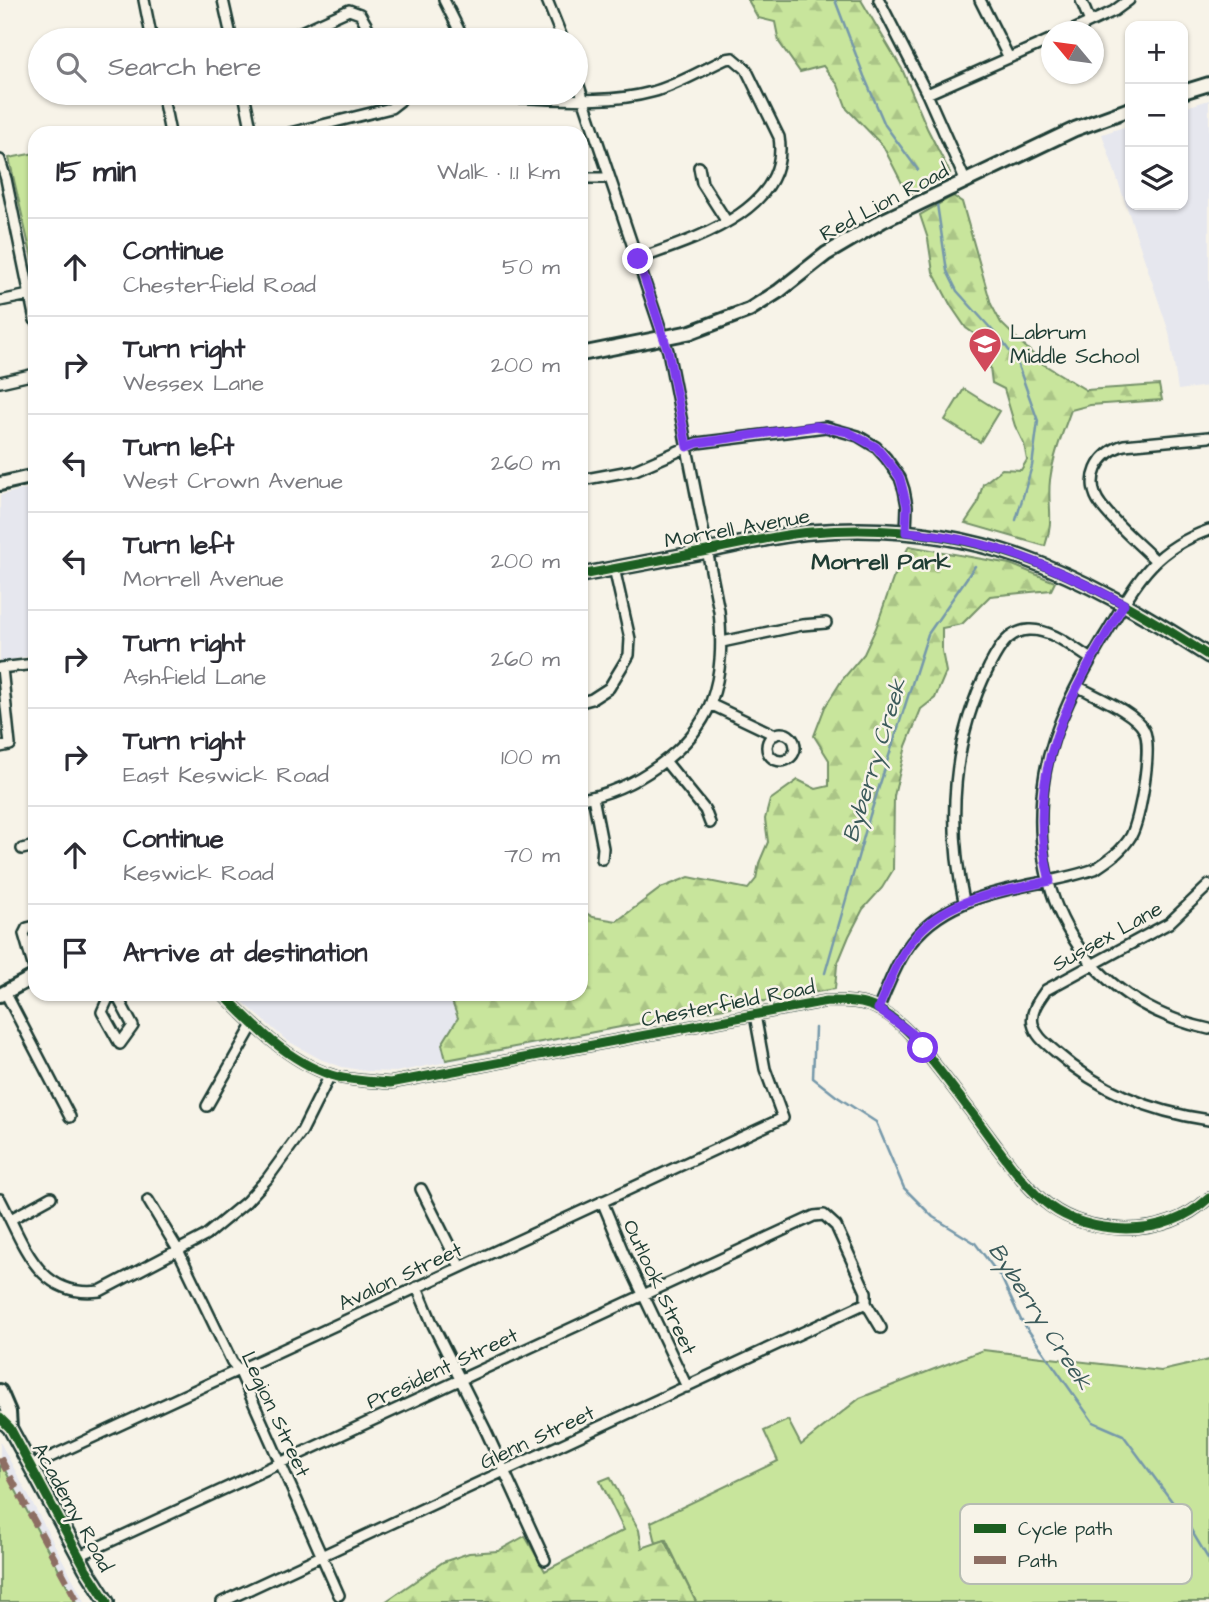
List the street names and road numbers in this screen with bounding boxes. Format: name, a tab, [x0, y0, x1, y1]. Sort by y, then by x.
street label: Red Lion Road	[815, 156, 954, 249]
street label: Morrell Avenue	[662, 501, 812, 556]
street label: Sussex Lane	[1047, 894, 1168, 979]
street label: Chesterfield Road	[639, 972, 818, 1035]
street label: Outlook Street	[616, 1215, 704, 1360]
street label: Avalon Street	[333, 1235, 467, 1318]
street label: President Street	[362, 1320, 523, 1416]
street label: Legion Street	[232, 1347, 318, 1483]
street label: Glenn Street	[475, 1398, 600, 1477]
street label: Academy Road	[23, 1437, 120, 1578]

